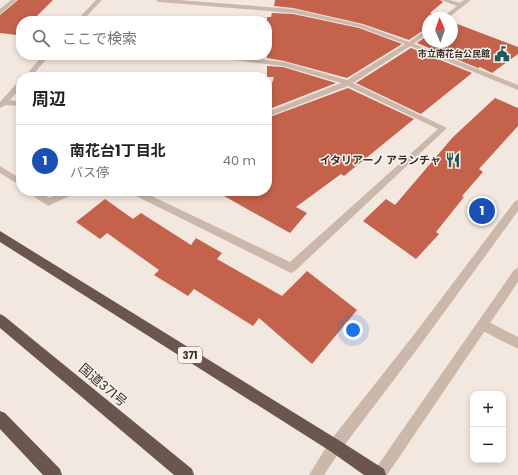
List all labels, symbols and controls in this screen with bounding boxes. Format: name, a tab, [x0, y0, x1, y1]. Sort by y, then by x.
north arrow	[422, 12, 458, 48]
search box	[16, 16, 272, 60]
icon: search	[30, 27, 52, 49]
text: ここで検索	[62, 28, 137, 49]
public building icon: 市立南花台公民館	[493, 45, 511, 63]
place label: 市立南花台公民館	[418, 48, 490, 60]
text: 周辺	[32, 87, 66, 111]
text: 南花台1丁目北	[70, 140, 166, 161]
text: 1	[43, 151, 47, 170]
text: 40 m	[223, 151, 256, 170]
restaurant icon: イタリアーノ アランチャ	[444, 151, 462, 169]
place label: イタリアーノ アランチャ	[320, 152, 441, 168]
text: バス停	[70, 163, 109, 182]
pin: 1	[469, 196, 495, 226]
your location	[343, 320, 363, 340]
road number: 371	[178, 347, 202, 363]
street label: 国道371号	[75, 359, 131, 411]
map controls	[470, 391, 506, 463]
button: +	[470, 391, 506, 427]
button: −	[470, 427, 506, 463]

